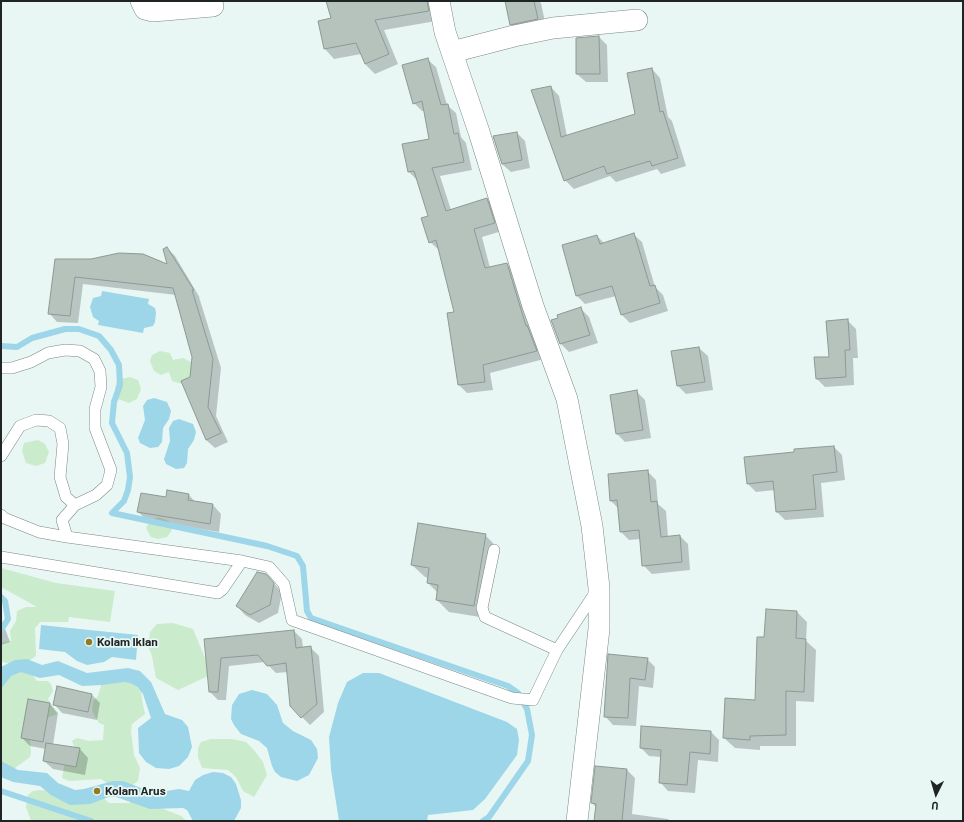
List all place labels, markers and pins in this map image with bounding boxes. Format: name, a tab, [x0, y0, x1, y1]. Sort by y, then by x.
place label: Kolam Iklan	[97, 635, 158, 649]
marker: Kolam Iklan	[84, 637, 94, 647]
place label: Kolam Arus	[105, 784, 166, 798]
marker: Kolam Arus	[92, 786, 102, 796]

